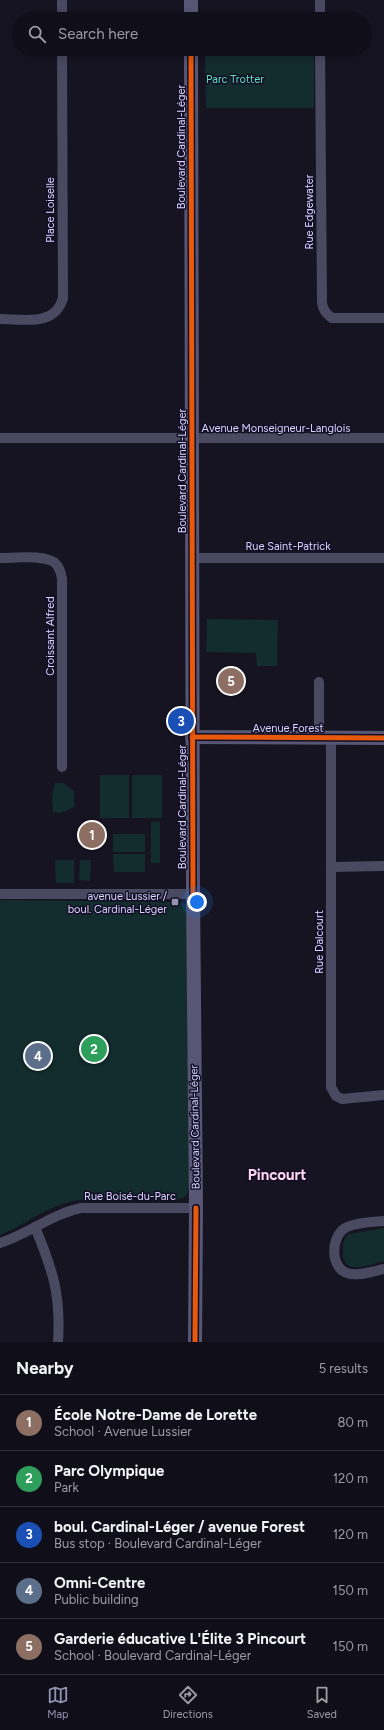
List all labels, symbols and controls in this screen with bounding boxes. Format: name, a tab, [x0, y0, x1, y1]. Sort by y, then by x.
search box	[12, 12, 372, 56]
icon: search	[26, 23, 48, 45]
text: Search here	[58, 25, 138, 43]
park label: Parc Trotter	[206, 73, 264, 86]
street label: Boulevard Cardinal-Léger	[175, 84, 188, 209]
street label: Rue Edgewater	[303, 174, 316, 249]
street label: Place Loiselle	[44, 177, 57, 243]
street label: Boulevard Cardinal-Léger	[176, 408, 189, 533]
street label: Avenue Monseigneur-Langlois	[202, 422, 350, 435]
street label: Rue Saint-Patrick	[245, 540, 331, 553]
street label: Croissant Alfred	[44, 596, 57, 676]
pin: 5	[218, 666, 244, 696]
pin: 3	[168, 706, 194, 736]
street label: Avenue Forest	[252, 722, 324, 735]
street label: Boulevard Cardinal-Léger	[176, 744, 189, 869]
pin: 1	[79, 820, 105, 850]
place label: avenue Lussier / boul. Cardinal-Léger	[68, 890, 168, 916]
your location	[187, 892, 207, 912]
marker: avenue Lussier / boul. Cardinal-Léger	[170, 897, 180, 907]
street label: Rue Dalcourt	[313, 910, 326, 974]
pin: 2	[81, 1034, 107, 1064]
pin: 4	[25, 1041, 51, 1071]
street label: Boulevard Cardinal-Léger	[187, 1064, 203, 1189]
district label: Pincourt	[248, 1166, 306, 1184]
street label: Rue Boisé-du-Parc	[84, 1190, 176, 1203]
text: Nearby	[16, 1358, 74, 1378]
text: 5 results	[319, 1361, 368, 1376]
text: École Notre-Dame de Lorette	[54, 1406, 257, 1424]
text: 1	[26, 1415, 32, 1430]
text: 80 m	[337, 1415, 368, 1430]
text: School · Avenue Lussier	[54, 1424, 192, 1439]
text: Parc Olympique	[54, 1462, 164, 1480]
text: 2	[25, 1471, 33, 1486]
text: 120 m	[333, 1471, 368, 1486]
text: Park	[54, 1480, 79, 1495]
text: boul. Cardinal-Léger / avenue Forest	[54, 1518, 305, 1536]
text: 3	[25, 1527, 33, 1542]
text: 120 m	[333, 1527, 368, 1542]
text: Bus stop · Boulevard Cardinal-Léger	[54, 1536, 262, 1551]
text: Omni-Centre	[54, 1574, 145, 1592]
text: 4	[25, 1583, 33, 1598]
text: 150 m	[333, 1583, 368, 1598]
text: Public building	[54, 1592, 139, 1607]
text: Garderie éducative L'Élite 3 Pincourt	[54, 1630, 306, 1648]
text: 5	[25, 1639, 33, 1654]
text: 150 m	[333, 1639, 368, 1654]
text: School · Boulevard Cardinal-Léger	[54, 1648, 251, 1663]
tab: Map	[47, 1684, 69, 1721]
tab: Directions	[163, 1684, 213, 1721]
tab: Saved	[307, 1684, 337, 1721]

